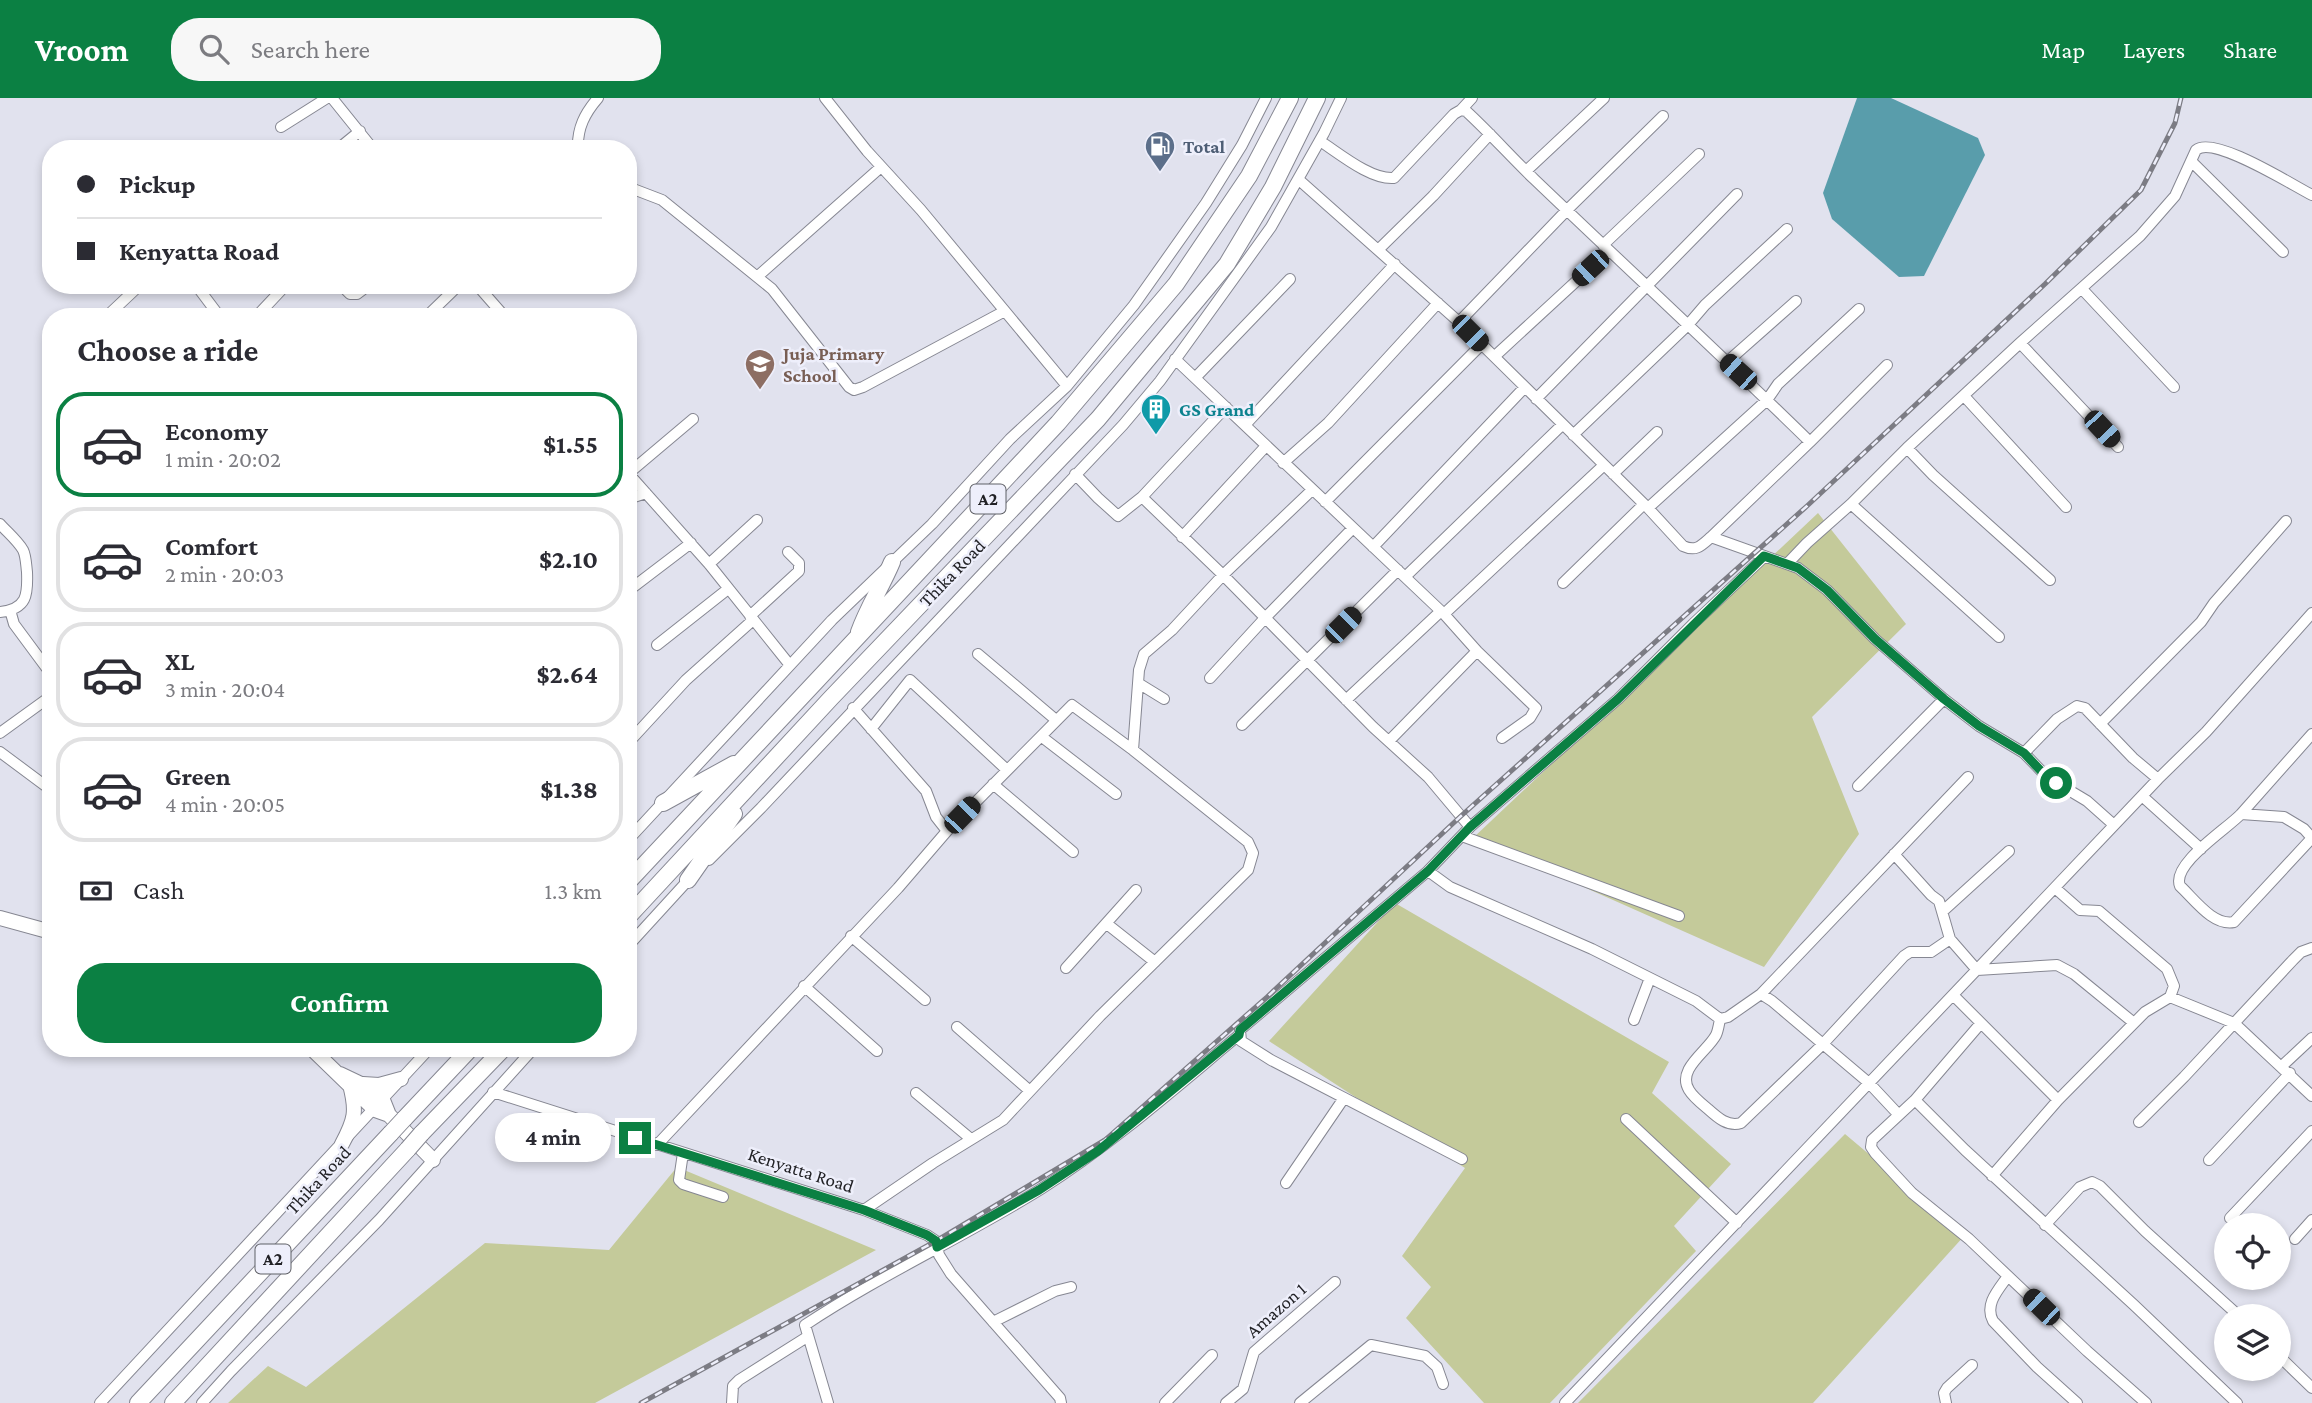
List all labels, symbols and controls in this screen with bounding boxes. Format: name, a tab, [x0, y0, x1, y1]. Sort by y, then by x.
search box	[171, 18, 661, 81]
icon: search	[195, 30, 233, 68]
text: Vroom	[35, 31, 129, 68]
text: Search here	[251, 35, 370, 64]
text: Map	[2041, 36, 2085, 63]
text: Layers	[2123, 36, 2185, 63]
text: Share	[2223, 36, 2277, 63]
fuel station icon: Total	[1143, 129, 1177, 173]
place label: Total	[1183, 136, 1226, 157]
text: Pickup	[119, 170, 196, 199]
text: Kenyatta Road	[119, 237, 279, 266]
car	[1568, 246, 1613, 290]
car	[1448, 311, 1493, 355]
text: Choose a ride	[77, 332, 258, 368]
place label: Juja Primary School	[781, 343, 885, 386]
school or university icon: Juja Primary School	[743, 347, 777, 391]
car	[1716, 350, 1761, 394]
building icon: GS Grand	[1139, 392, 1173, 436]
place label: GS Grand	[1179, 399, 1255, 420]
car	[2080, 406, 2125, 452]
icon: car	[81, 413, 144, 476]
text: Economy	[165, 417, 268, 446]
text: $1.55	[543, 430, 598, 459]
text: 1 min · 20:02	[165, 446, 281, 472]
road number: A2	[970, 484, 1006, 514]
icon: car	[81, 528, 144, 591]
text: Comfort	[165, 532, 258, 561]
street label: Thika Road	[915, 535, 989, 611]
text: $2.10	[539, 545, 598, 574]
text: 2 min · 20:03	[165, 561, 284, 587]
car	[1321, 603, 1366, 647]
icon: car	[81, 643, 144, 706]
text: XL	[165, 647, 194, 676]
text: $2.64	[537, 660, 598, 689]
text: 3 min · 20:04	[165, 676, 285, 702]
icon: car	[81, 758, 144, 821]
text: Green	[165, 762, 231, 791]
route start	[2040, 767, 2072, 799]
text: $1.38	[540, 775, 598, 804]
text: 4 min · 20:05	[165, 791, 285, 817]
car	[940, 793, 985, 837]
icon: cash	[77, 872, 115, 910]
text: Cash	[133, 876, 184, 905]
text: 1.3 km	[544, 878, 602, 904]
button: Confirm	[77, 963, 602, 1043]
callout: 4 min	[495, 1114, 610, 1162]
route end	[619, 1122, 651, 1154]
text: 4 min	[525, 1124, 581, 1150]
street label: Thika Road	[281, 1142, 355, 1218]
street label: Kenyatta Road	[745, 1143, 857, 1197]
map controls	[2214, 1213, 2291, 1381]
button: locate	[2214, 1213, 2291, 1290]
road number: A2	[256, 1244, 290, 1274]
street label: Amazon 1	[1242, 1278, 1310, 1342]
car	[2019, 1285, 2064, 1329]
button: layers	[2214, 1304, 2291, 1381]

